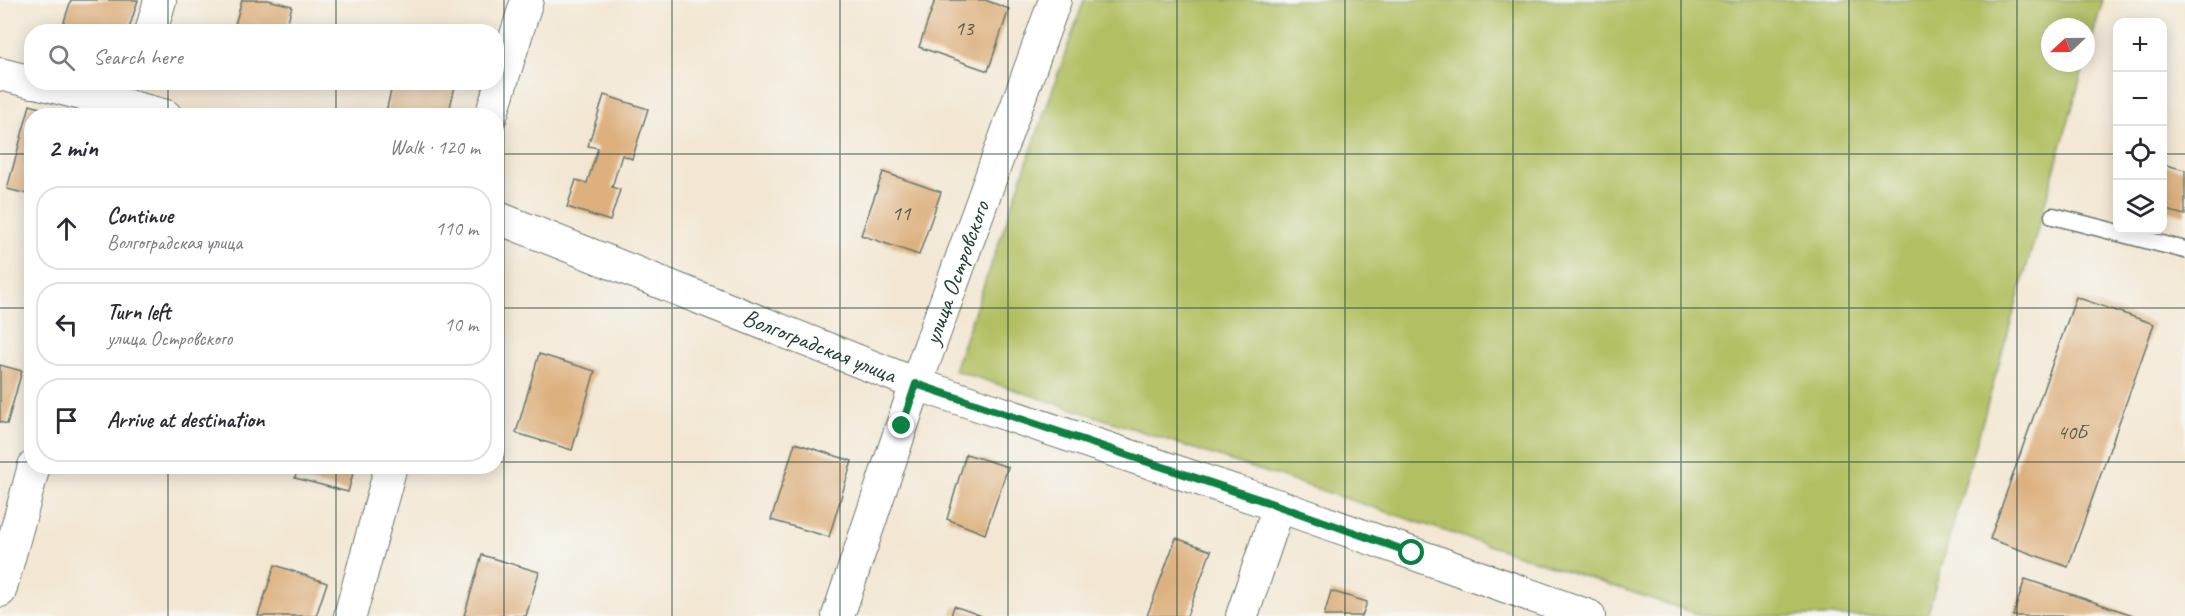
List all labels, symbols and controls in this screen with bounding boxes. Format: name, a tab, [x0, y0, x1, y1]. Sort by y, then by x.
house number: 13	[955, 15, 975, 41]
north arrow	[2041, 18, 2095, 72]
map controls	[2113, 18, 2167, 234]
button: +	[2113, 18, 2167, 72]
search box	[24, 24, 504, 90]
icon: search	[45, 41, 78, 74]
text: Search here	[93, 43, 183, 71]
button: −	[2113, 72, 2167, 126]
button: locate	[2113, 126, 2167, 180]
text: 2 min	[48, 131, 98, 164]
text: Walk · 120 m	[390, 135, 480, 160]
button: layers	[2113, 180, 2167, 234]
street label: улица Островского	[916, 196, 996, 351]
house number: 11	[892, 200, 912, 226]
text: Continue	[107, 202, 173, 230]
icon: ahead	[50, 212, 83, 245]
text: 110 m	[435, 216, 478, 241]
text: Волгоградская улица	[107, 230, 242, 255]
text: Turn left	[107, 298, 171, 326]
street label: Волгоградская улица	[738, 302, 902, 390]
icon: left	[50, 308, 83, 341]
text: 10 m	[444, 312, 478, 337]
text: улица Островского	[107, 326, 232, 351]
icon: arrive	[50, 404, 83, 437]
text: Arrive at destination	[107, 406, 264, 434]
route end	[888, 412, 914, 438]
house number: 40Б	[2057, 419, 2090, 445]
route start	[1398, 539, 1424, 565]

